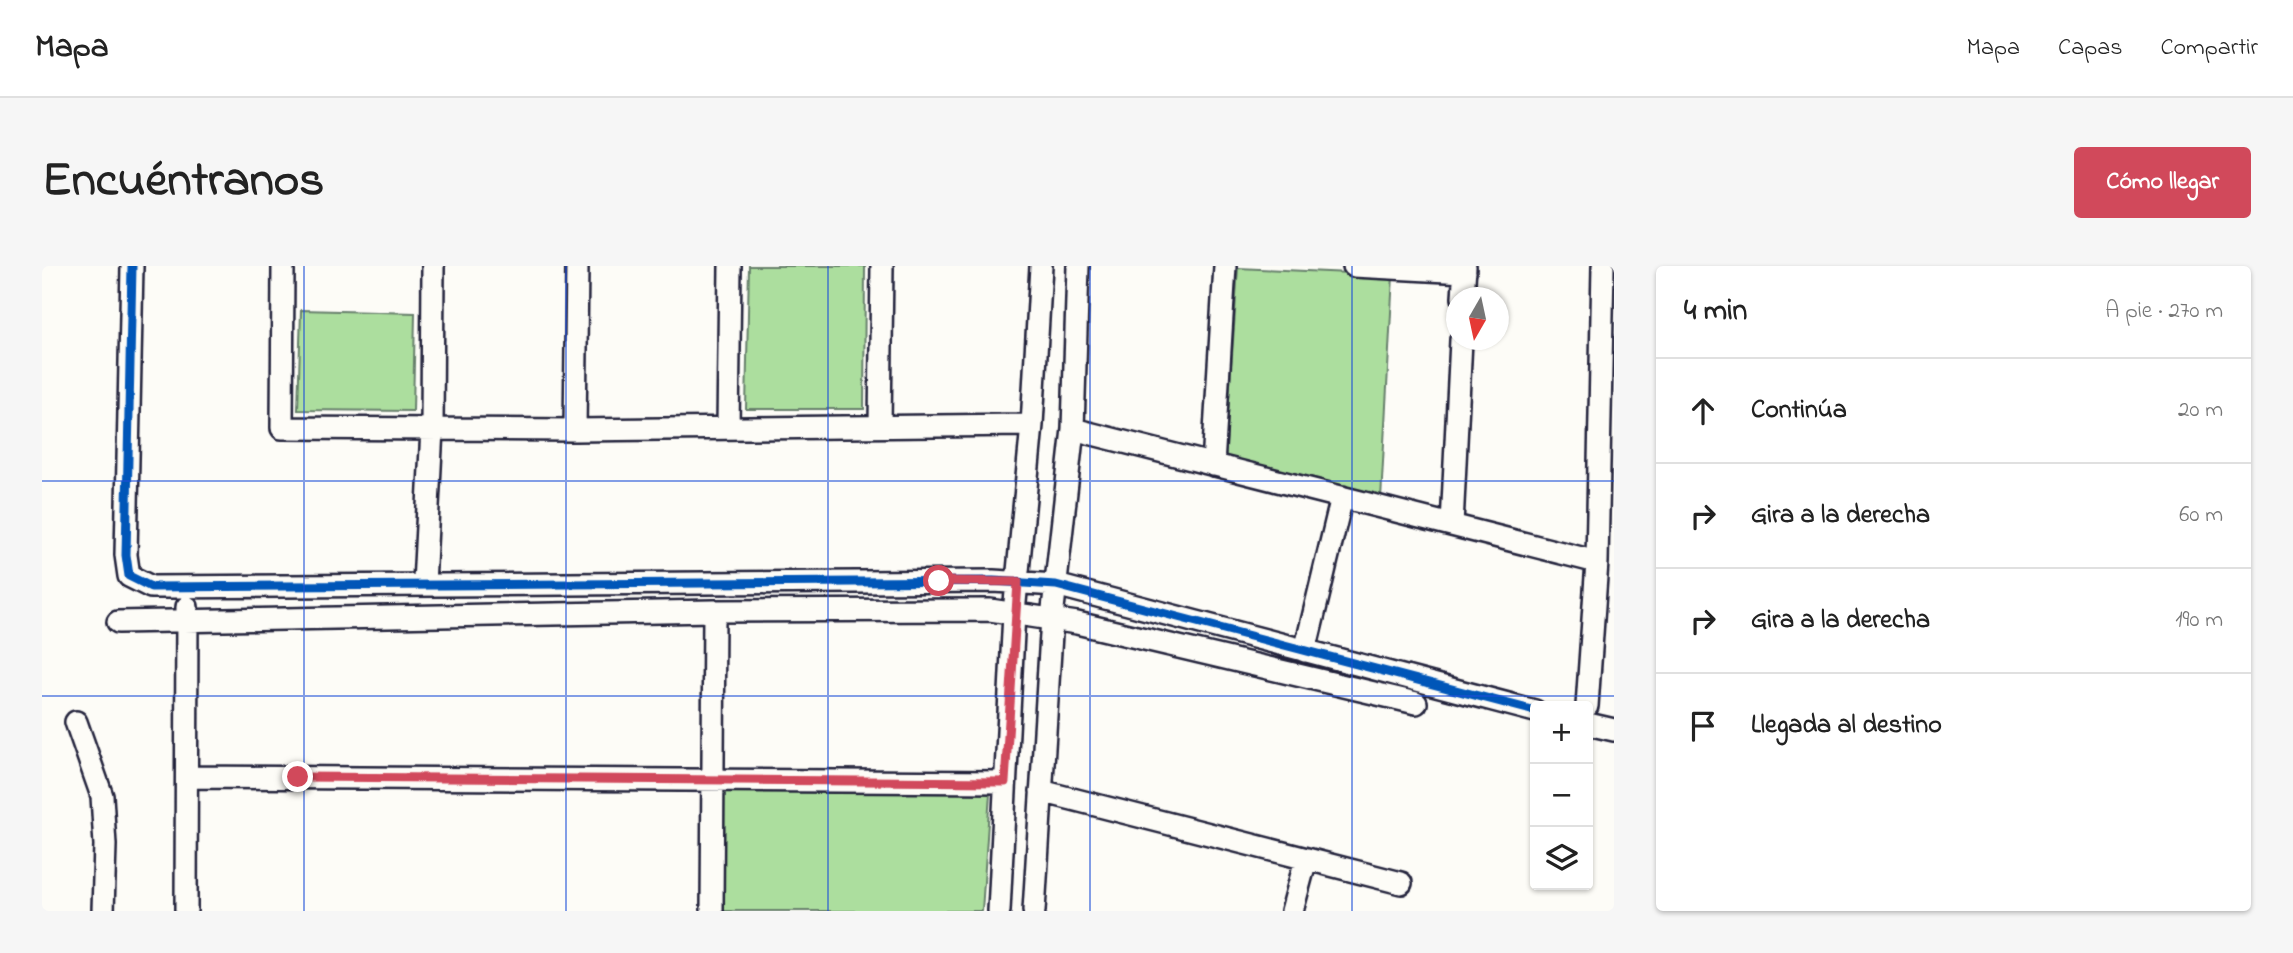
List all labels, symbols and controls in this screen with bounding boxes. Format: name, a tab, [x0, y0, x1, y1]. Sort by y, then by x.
text: Mapa	[35, 24, 109, 72]
text: Mapa	[1967, 31, 2020, 66]
text: Capas	[2058, 31, 2122, 66]
text: Compartir	[2160, 31, 2258, 66]
text: Encuéntranos	[42, 146, 324, 218]
button: Cómo llegar	[2074, 147, 2251, 218]
north arrow	[1446, 287, 1509, 350]
text: 4 min	[1684, 290, 1747, 334]
text: A pie · 270 m	[2105, 295, 2223, 328]
icon: ahead	[1684, 392, 1722, 430]
text: Continúa	[1751, 392, 1847, 430]
text: 20 m	[2178, 394, 2223, 427]
icon: right	[1684, 497, 1722, 535]
text: Gira a la derecha	[1751, 497, 1930, 535]
text: 60 m	[2179, 499, 2223, 532]
route start	[923, 565, 954, 596]
icon: right	[1684, 602, 1722, 640]
text: Gira a la derecha	[1751, 602, 1930, 640]
text: 190 m	[2175, 604, 2223, 637]
map controls	[1530, 701, 1593, 890]
button: +	[1530, 701, 1593, 764]
icon: arrive	[1684, 707, 1722, 745]
text: Llegada al destino	[1751, 707, 1942, 745]
route end	[282, 761, 313, 792]
button: −	[1530, 764, 1593, 827]
button: layers	[1530, 827, 1593, 890]

